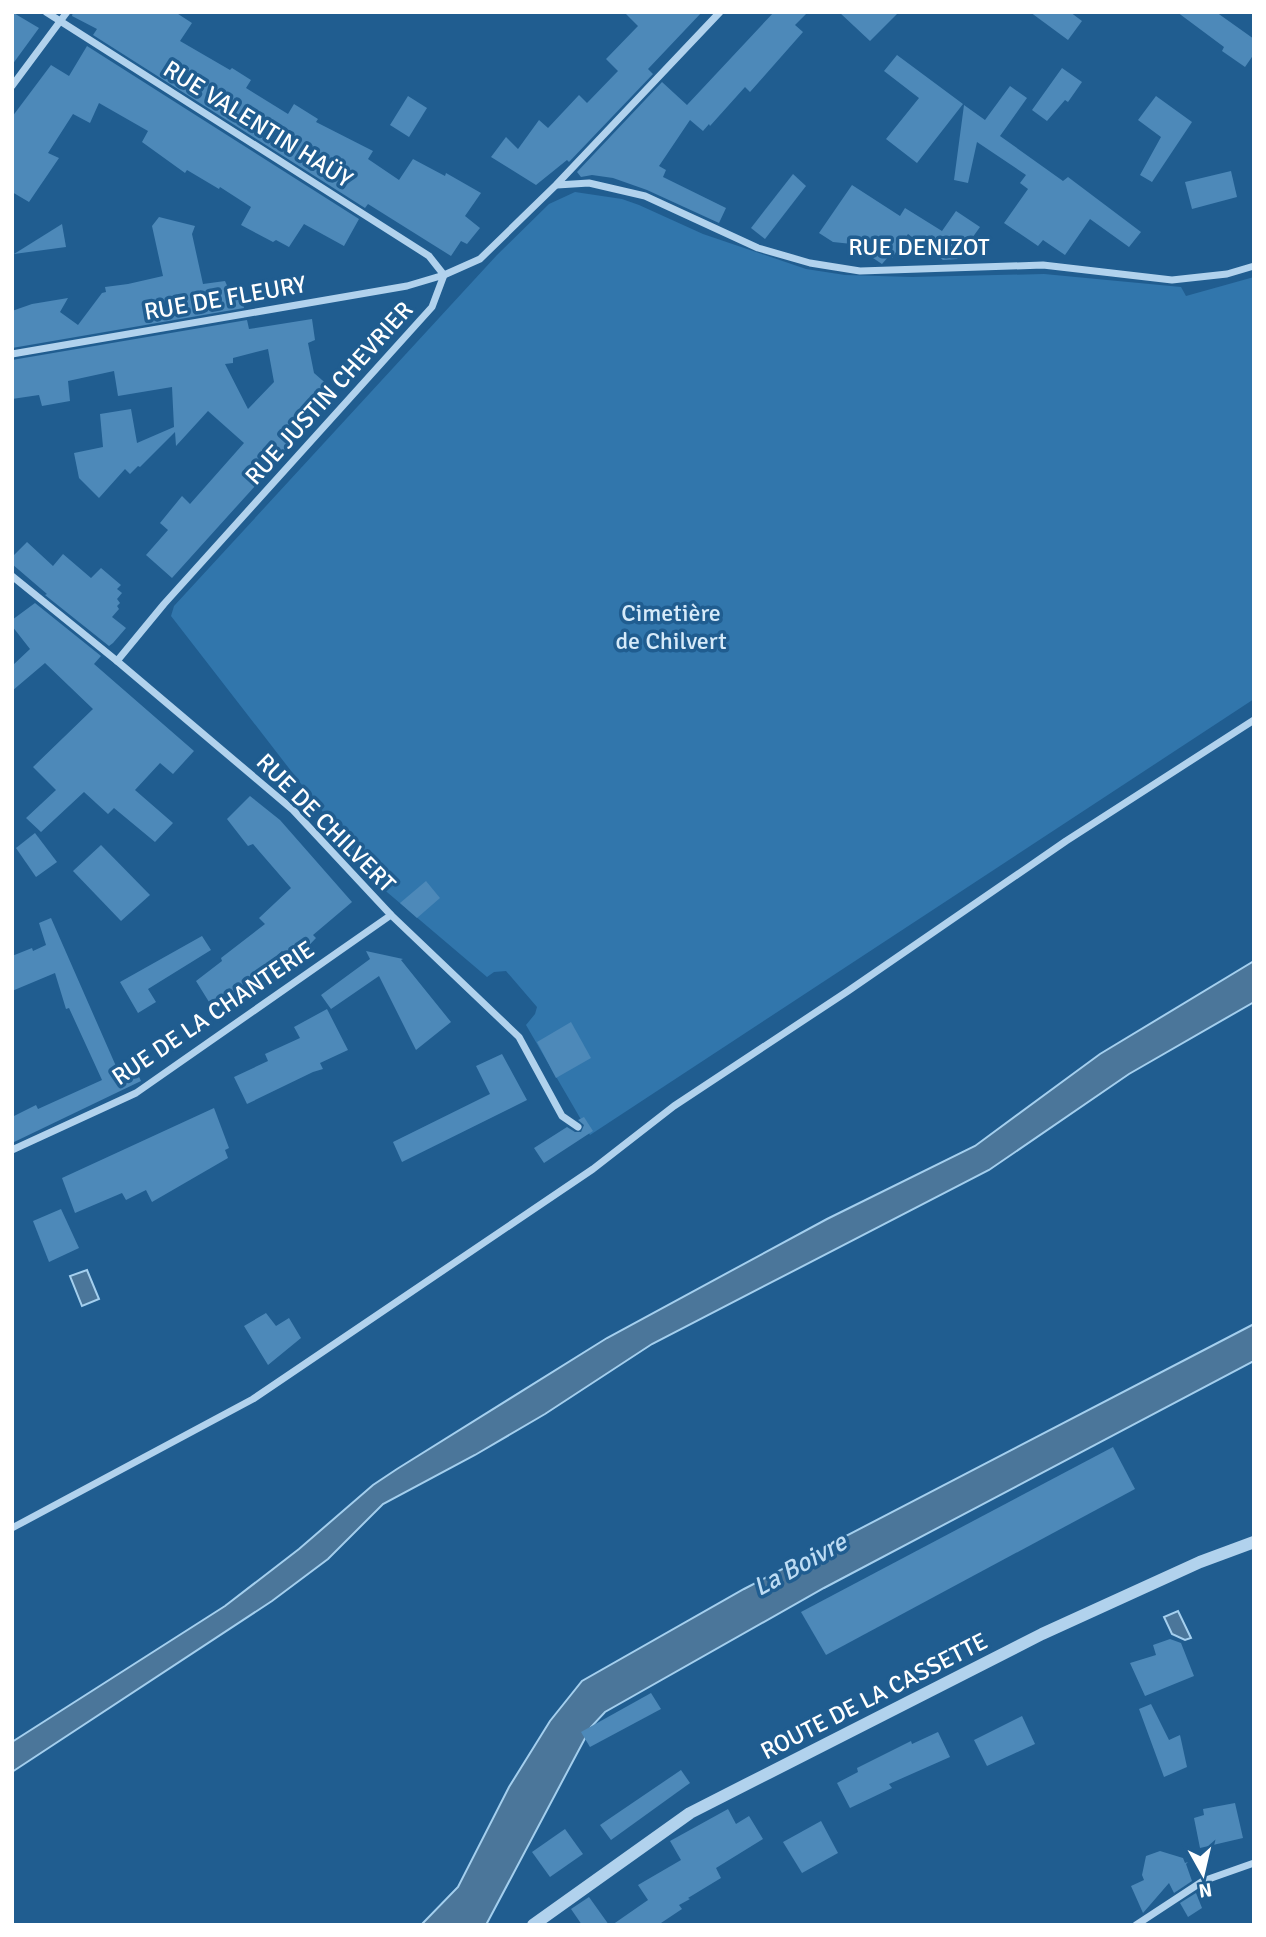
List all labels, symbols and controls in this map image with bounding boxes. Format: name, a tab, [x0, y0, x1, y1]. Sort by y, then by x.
street label: RUE VALENTIN HAÜY	[158, 54, 358, 194]
street label: RUE DENIZOT	[848, 232, 990, 262]
street label: RUE DE FLEURY	[142, 269, 308, 327]
street label: RUE JUSTIN CHEVRIER	[239, 295, 419, 491]
park label: Cimetière de Chilvert	[615, 598, 727, 656]
street label: RUE DE CHILVERT	[250, 747, 402, 899]
street label: RUE DE LA CHANTERIE	[106, 934, 320, 1092]
water label: La Boivre	[748, 1525, 854, 1604]
street label: ROUTE DE LA CASSETTE	[756, 1626, 992, 1766]
north arrow	[1168, 1839, 1238, 1909]
text: N	[1197, 1877, 1213, 1903]

